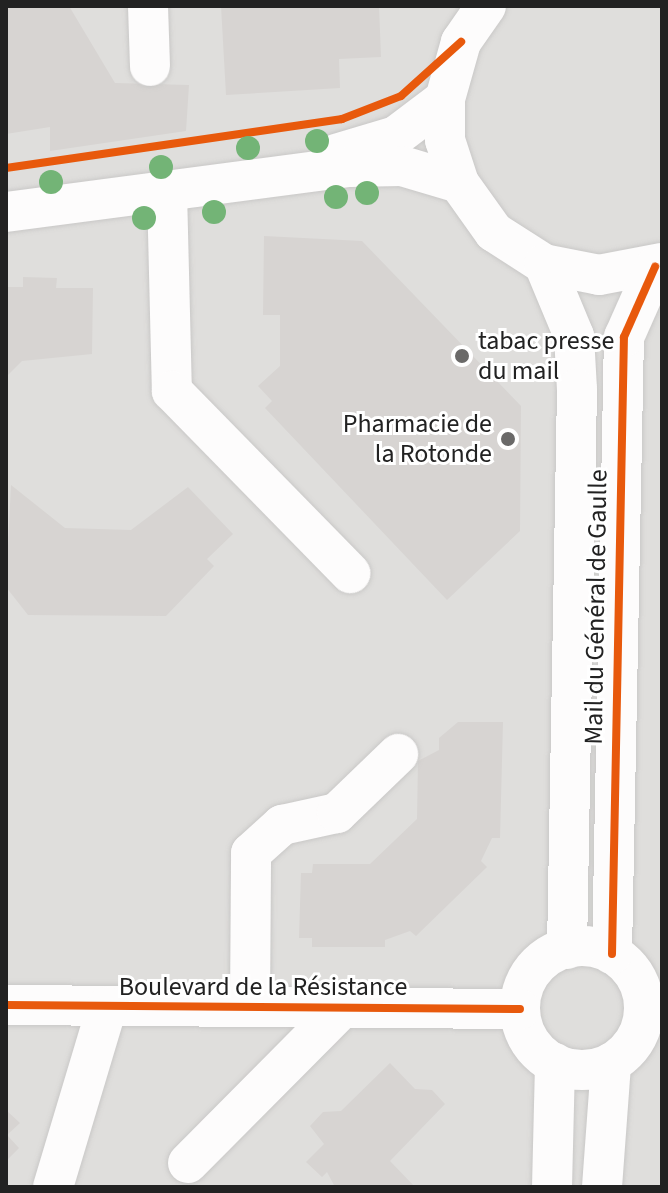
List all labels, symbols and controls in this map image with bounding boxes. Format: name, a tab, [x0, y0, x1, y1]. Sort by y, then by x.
place label: tabac presse du mail	[478, 325, 614, 386]
marker: tabac presse du mail	[453, 347, 471, 365]
place label: Pharmacie de la Rotonde	[343, 408, 492, 470]
marker: Pharmacie de la Rotonde	[499, 430, 517, 448]
street label: Mail du Général de Gaulle	[578, 469, 614, 745]
street label: Boulevard de la Résistance	[119, 971, 407, 1003]

